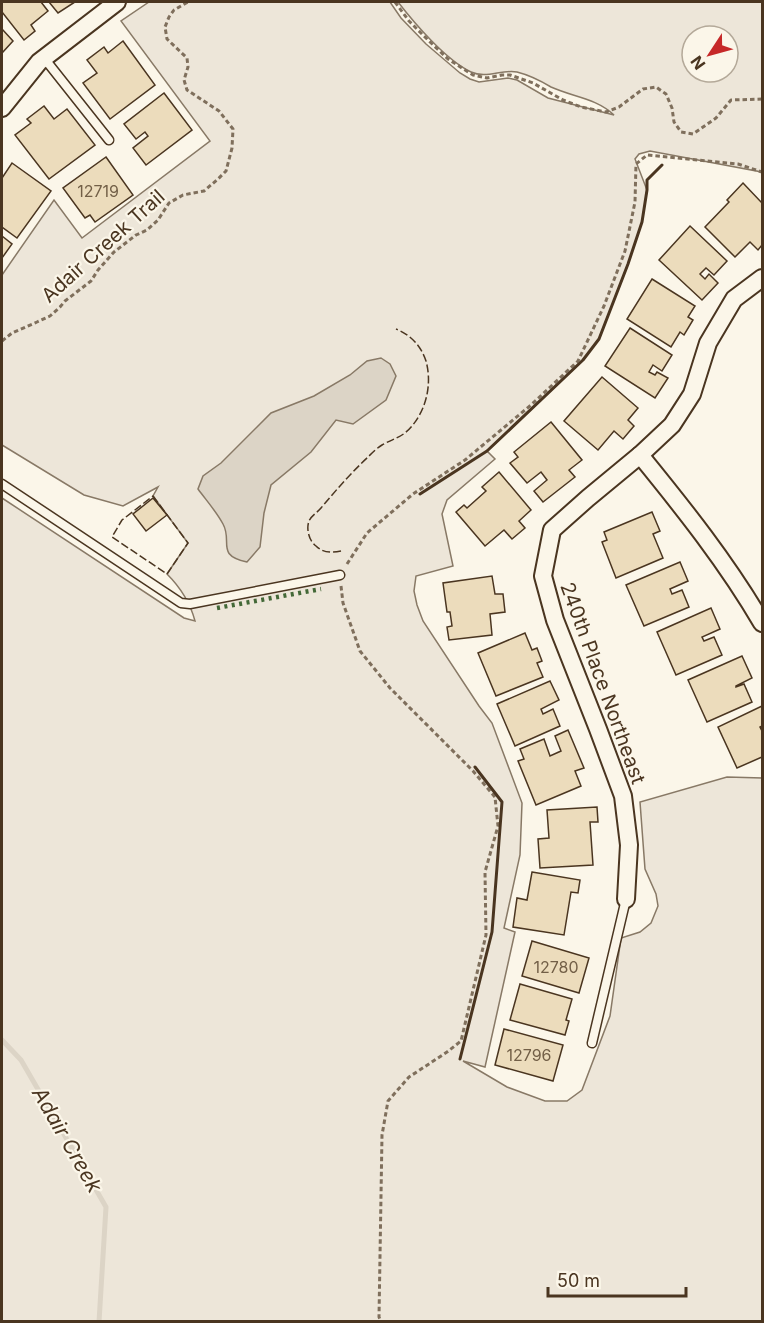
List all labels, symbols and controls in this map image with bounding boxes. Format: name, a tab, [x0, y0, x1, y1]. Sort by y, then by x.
north arrow	[680, 24, 740, 84]
text: N	[686, 52, 710, 74]
house number: 12719	[77, 181, 119, 201]
street label: Adair Creek Trail	[37, 184, 169, 308]
street label: 240th Place Northeast	[555, 579, 651, 787]
house number: 12780	[533, 957, 579, 977]
house number: 12796	[506, 1045, 552, 1065]
water label: Adair Creek	[27, 1082, 108, 1197]
scale bar	[548, 1260, 686, 1298]
text: 50 m	[557, 1270, 600, 1291]

